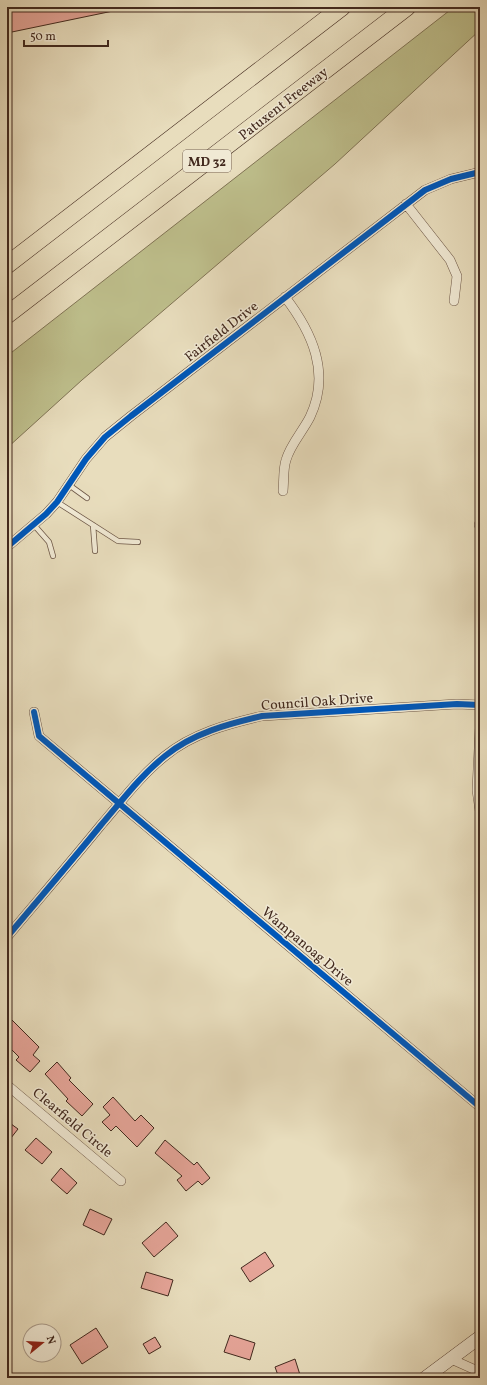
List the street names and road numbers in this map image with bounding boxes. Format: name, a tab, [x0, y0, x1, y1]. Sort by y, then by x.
street label: Patuxent Freeway	[235, 63, 333, 145]
road number: MD 32	[183, 150, 231, 172]
street label: Fairfield Drive	[181, 297, 263, 367]
street label: Council Oak Drive	[261, 689, 374, 716]
street label: Wampanoag Drive	[257, 903, 357, 991]
street label: Clearfield Circle	[28, 1084, 116, 1162]

